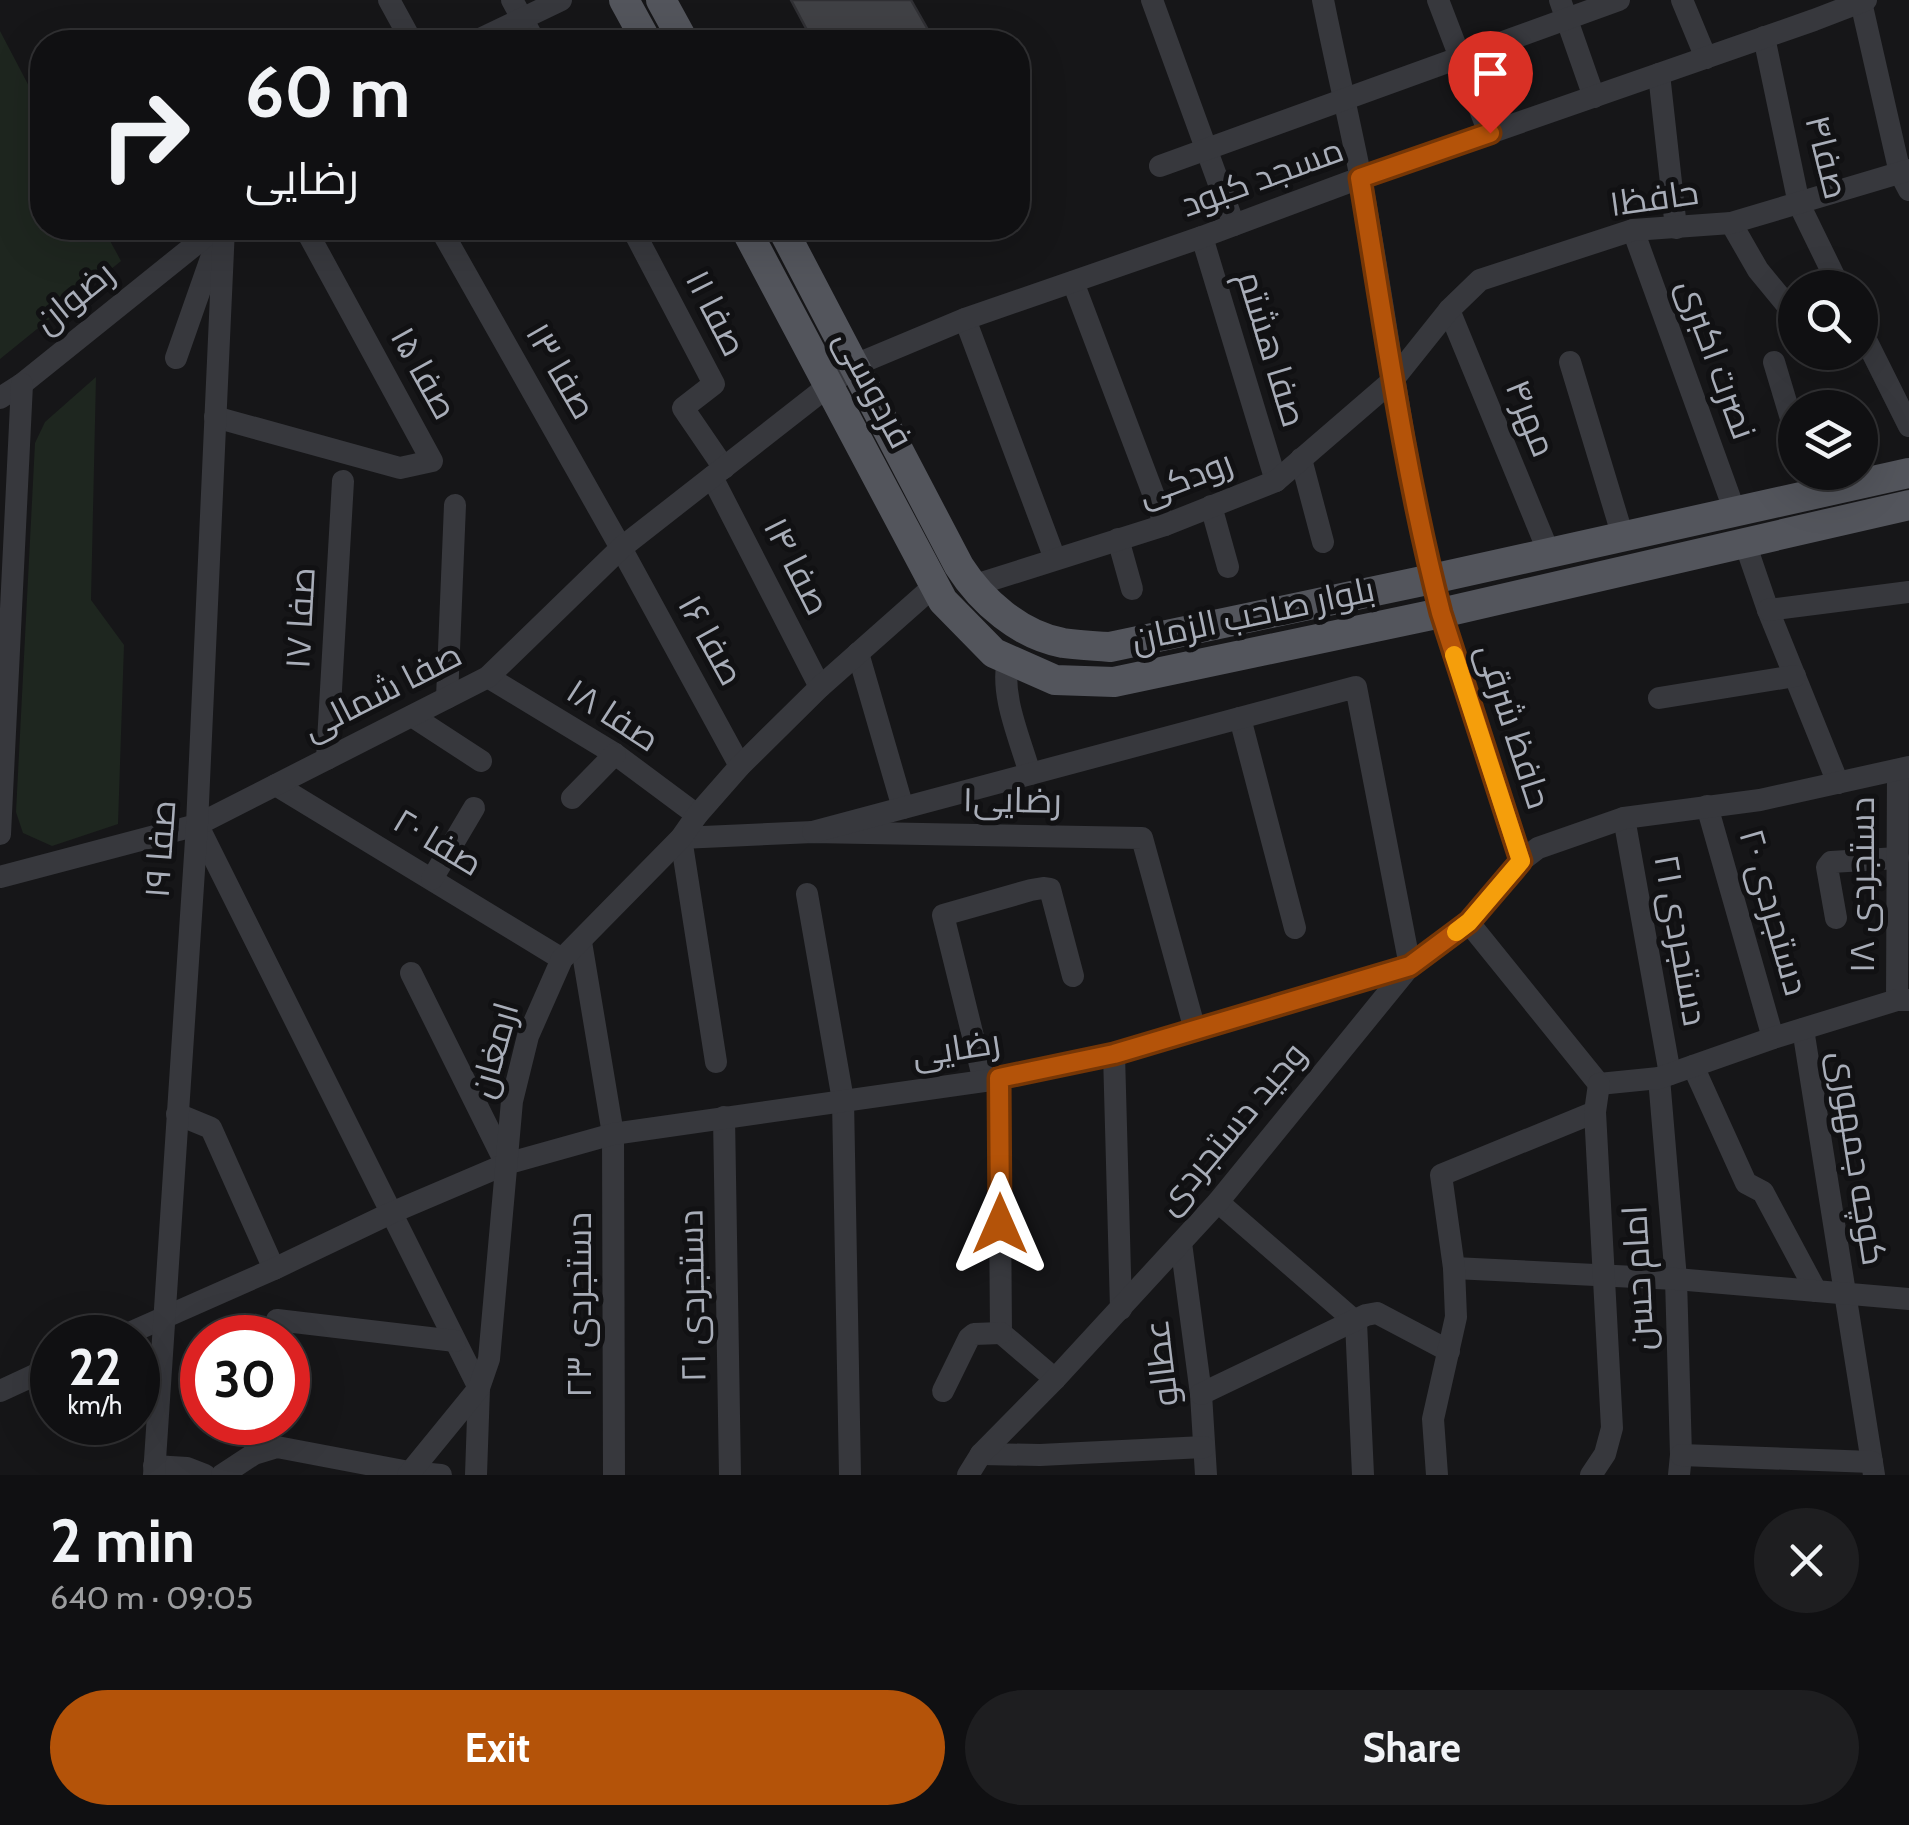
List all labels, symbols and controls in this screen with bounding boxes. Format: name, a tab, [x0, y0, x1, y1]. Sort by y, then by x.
pin	[1448, 31, 1533, 134]
icon: arrive	[1463, 46, 1518, 101]
text: 60 m	[245, 49, 410, 135]
icon: right	[80, 70, 210, 200]
street label: صفا۴	[1796, 111, 1859, 203]
street label: مسجد کبود	[1175, 127, 1349, 226]
text: رضایی	[245, 151, 359, 205]
street label: حافظ۱	[1607, 170, 1701, 225]
street label: رضوان	[25, 251, 123, 342]
street label: صفا ۱۱	[677, 263, 756, 363]
street label: صفا هشتم	[1226, 266, 1317, 433]
map controls	[1778, 270, 1878, 490]
button: search	[1778, 270, 1878, 370]
street label: نصرت اکبری	[1669, 273, 1766, 445]
street label: صفا ۱۳	[517, 315, 606, 426]
street label: صفا ۱۵	[382, 319, 467, 427]
street label: فردوسی	[825, 322, 923, 455]
street label: مهر۴	[1497, 373, 1566, 463]
button: layers	[1778, 390, 1878, 490]
street label: رودکی	[1131, 440, 1238, 515]
street label: صفا ۱۴	[755, 510, 840, 622]
street label: صفا ۱۷	[275, 566, 324, 670]
street label: بلوار صاحب الزمان	[1127, 567, 1378, 660]
street label: صفا ۱۶	[669, 587, 754, 693]
street label: صفا شمالی	[295, 632, 468, 749]
street label: حافظ شرقی	[1468, 638, 1561, 814]
street label: صفا ۱۸	[559, 669, 668, 760]
street label: رضایی۱	[962, 777, 1062, 822]
street label: دستجردی ۱۸	[1840, 797, 1883, 973]
street label: صفا ۱۹	[135, 798, 184, 899]
street label: صفا ۲۰	[386, 798, 491, 885]
street label: دستجردی ۲۰	[1730, 824, 1819, 1000]
street label: دستجردی ۲۱	[1645, 851, 1718, 1029]
street label: ارمغان	[459, 997, 528, 1102]
street label: رضایی	[909, 1019, 1003, 1076]
street label: وحید دستجردی	[1146, 1033, 1315, 1222]
street label: کوچه جمهوری	[1818, 1048, 1897, 1269]
position arrow	[948, 1172, 1052, 1276]
street label: امام حسن	[1612, 1204, 1666, 1352]
street label: دستجردی ۲۱	[668, 1209, 715, 1383]
street label: دستجردی ۲۳	[557, 1212, 600, 1398]
speed limit sign: 30	[180, 1315, 310, 1445]
street label: عطالو	[1134, 1317, 1187, 1409]
text: 22	[69, 1337, 121, 1398]
text: km/h	[68, 1390, 122, 1420]
text: 2 min	[50, 1504, 195, 1577]
button: close	[1754, 1508, 1859, 1613]
text: 640 m · 09:05	[50, 1578, 253, 1617]
button: Exit	[50, 1690, 945, 1805]
button: Share	[965, 1690, 1859, 1805]

